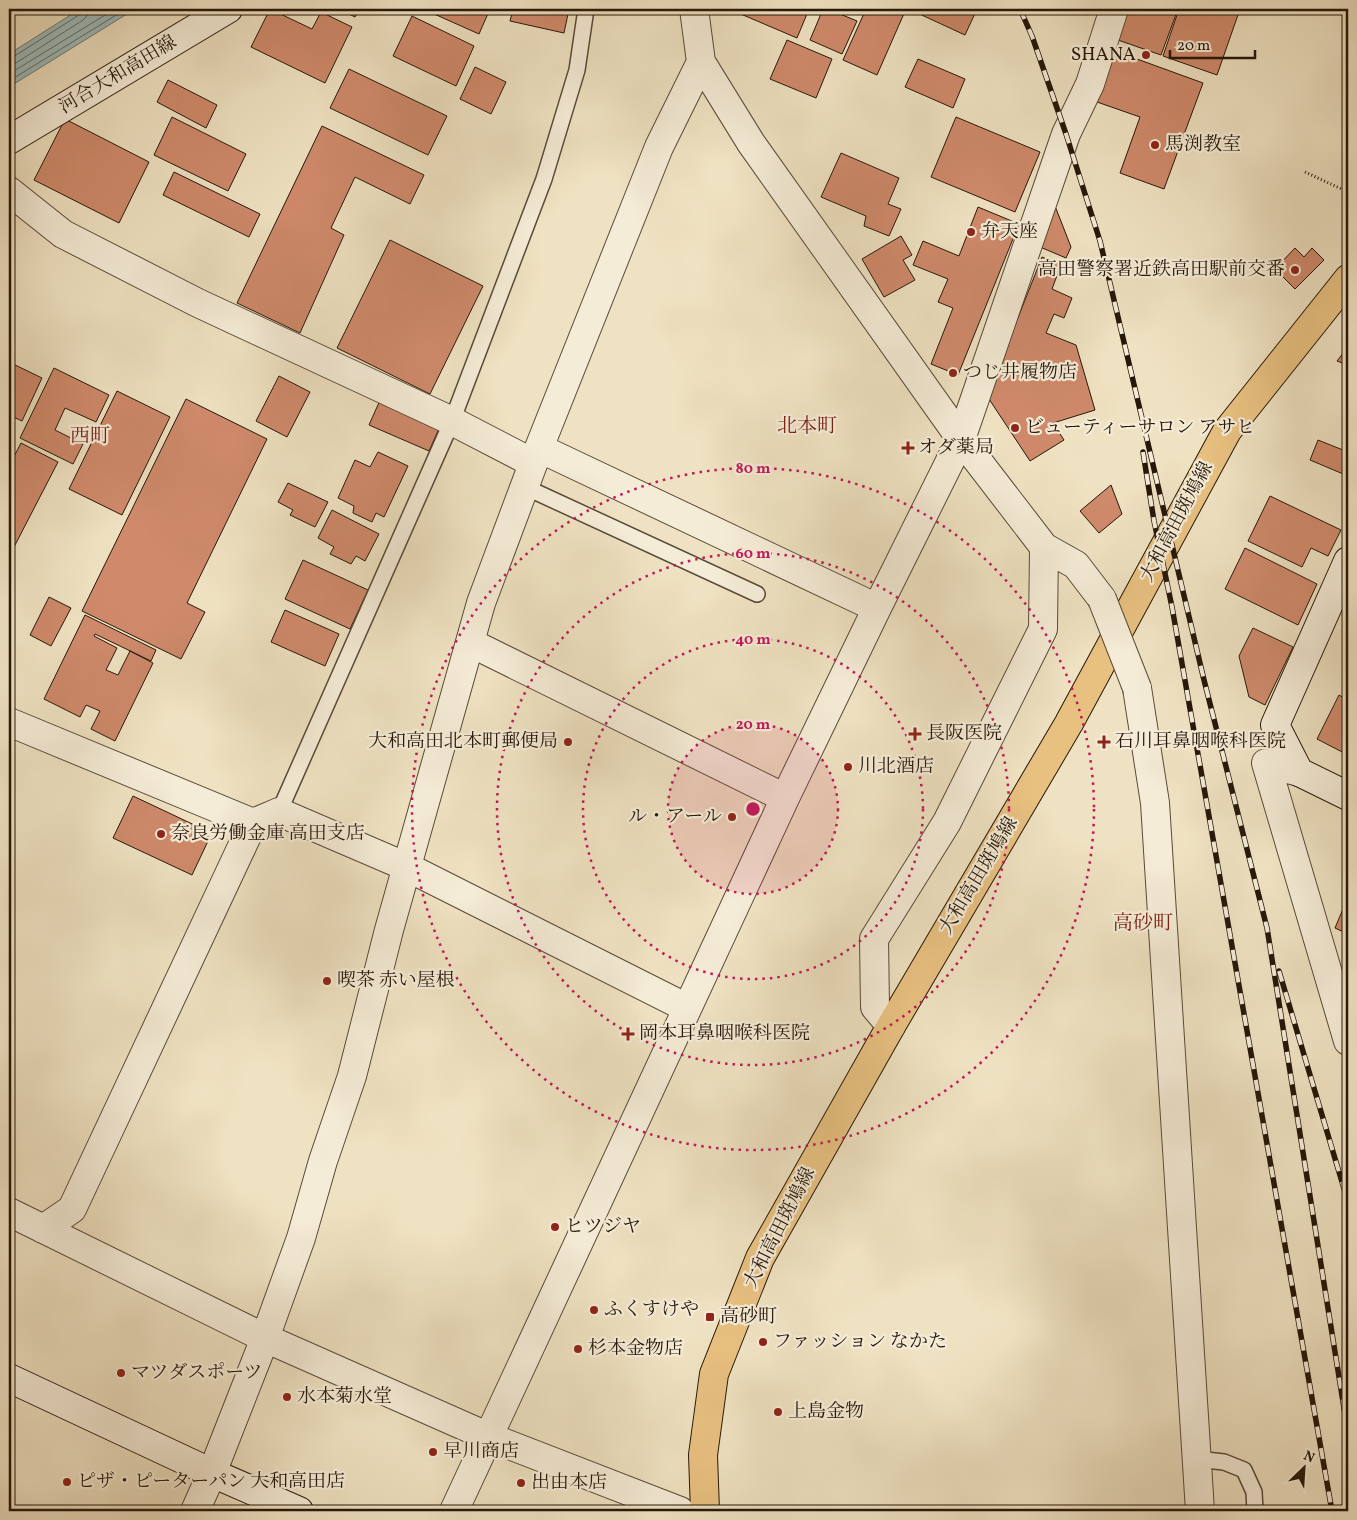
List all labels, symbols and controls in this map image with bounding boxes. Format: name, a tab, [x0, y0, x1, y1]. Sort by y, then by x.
scale bar	[1170, 28, 1254, 60]
street label: 河合大和高田線	[54, 30, 182, 120]
text: 20 m	[1177, 36, 1210, 57]
place label: SHANA	[1071, 42, 1136, 68]
marker: SHANA	[1140, 49, 1152, 61]
place label: 馬渕教室	[1165, 132, 1241, 158]
marker: 馬渕教室	[1149, 139, 1161, 151]
place label: 弁天座	[981, 219, 1038, 245]
marker: 弁天座	[965, 226, 977, 238]
place label: 高田警察署近鉄高田駅前交番	[1038, 257, 1285, 283]
marker: 高田警察署近鉄高田駅前交番	[1289, 264, 1301, 276]
place label: つじ井履物店	[963, 360, 1077, 386]
marker: つじ井履物店	[947, 367, 959, 379]
district label: 北本町	[777, 413, 837, 441]
place label: ビューティーサロン アサヒ	[1025, 415, 1255, 441]
marker: ビューティーサロン アサヒ	[1009, 422, 1021, 434]
district label: 西町	[70, 423, 110, 451]
place label: オダ薬局	[918, 435, 994, 461]
marker: オダ薬局	[902, 442, 914, 454]
street label: 大和高田斑鳩線	[1134, 457, 1220, 587]
text: 80 m	[736, 459, 771, 480]
text: 60 m	[736, 544, 771, 565]
text: 40 m	[735, 630, 771, 651]
text: 20 m	[736, 715, 771, 736]
place label: 長阪医院	[926, 721, 1002, 747]
marker: 長阪医院	[908, 727, 922, 741]
place label: 大和高田北本町郵便局	[368, 729, 558, 755]
place label: 石川耳鼻咽喉科医院	[1115, 729, 1286, 755]
marker: 石川耳鼻咽喉科医院	[1097, 735, 1111, 749]
marker: 大和高田北本町郵便局	[562, 736, 574, 748]
place label: 川北酒店	[858, 754, 934, 780]
marker: 川北酒店	[842, 761, 854, 773]
centre of rings	[744, 800, 762, 818]
place label: ル・アール	[628, 804, 722, 830]
marker: ル・アール	[726, 811, 738, 823]
street label: 大和高田斑鳩線	[934, 812, 1024, 940]
place label: 奈良労働金庫 高田支店	[171, 821, 365, 847]
marker: 奈良労働金庫 高田支店	[155, 828, 167, 840]
district label: 高砂町	[1113, 910, 1173, 938]
place label: 喫茶 赤い屋根	[337, 968, 455, 994]
marker: 喫茶 赤い屋根	[321, 975, 333, 987]
place label: 岡本耳鼻咽喉科医院	[639, 1021, 810, 1047]
marker: 岡本耳鼻咽喉科医院	[621, 1027, 635, 1041]
street label: 大和高田斑鳩線	[738, 1163, 822, 1293]
place label: ヒツジヤ	[565, 1214, 641, 1240]
marker: ヒツジヤ	[549, 1221, 561, 1233]
place label: ふくすけや	[604, 1297, 699, 1323]
marker: ふくすけや	[588, 1304, 600, 1316]
place label: 高砂町	[720, 1304, 777, 1330]
marker: 高砂町	[704, 1311, 716, 1323]
place label: ファッション なかた	[773, 1329, 947, 1355]
place label: 杉本金物店	[588, 1336, 683, 1362]
marker: ファッション なかた	[757, 1336, 769, 1348]
marker: 杉本金物店	[572, 1343, 584, 1355]
place label: マツダスポーツ	[131, 1360, 262, 1386]
marker: マツダスポーツ	[115, 1367, 127, 1379]
place label: 水本菊水堂	[297, 1384, 392, 1410]
marker: 水本菊水堂	[281, 1391, 293, 1403]
place label: 上島金物	[788, 1399, 864, 1425]
marker: 上島金物	[772, 1406, 784, 1418]
place label: 早川商店	[443, 1439, 519, 1465]
north arrow	[1280, 1442, 1330, 1492]
marker: 早川商店	[427, 1446, 439, 1458]
text: N	[1300, 1447, 1317, 1468]
place label: ピザ・ピーターパン 大和高田店	[77, 1469, 345, 1495]
place label: 出由本店	[531, 1470, 607, 1496]
marker: ピザ・ピーターパン 大和高田店	[61, 1476, 73, 1488]
marker: 出由本店	[515, 1477, 527, 1489]

